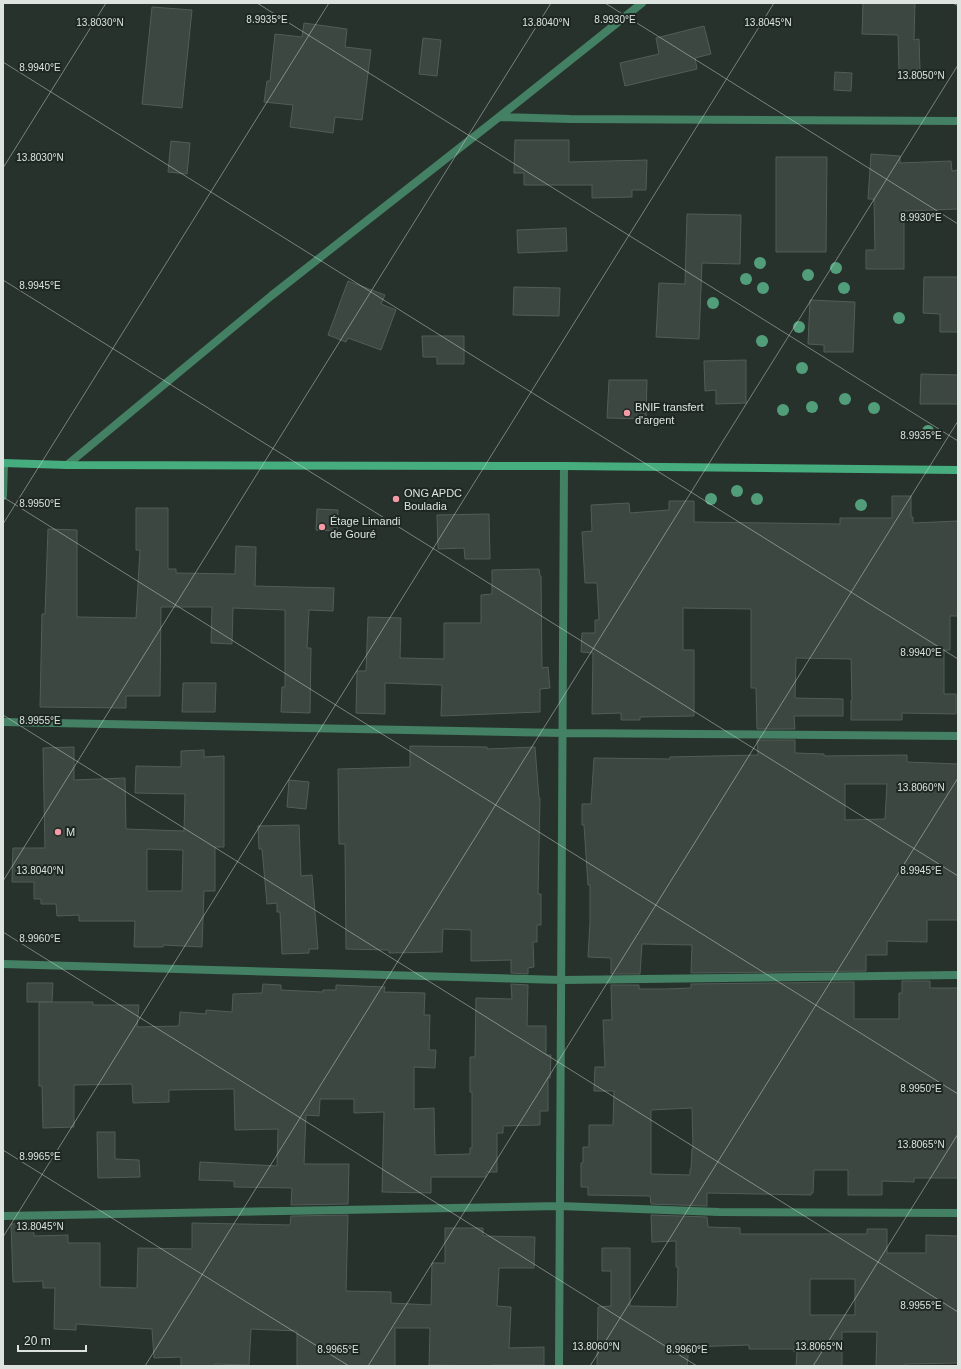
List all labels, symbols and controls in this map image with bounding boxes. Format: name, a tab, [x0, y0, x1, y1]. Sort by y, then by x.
text: 8.9935°E	[246, 14, 288, 25]
text: 8.9930°E	[594, 14, 636, 25]
text: 13.8030°N	[76, 17, 124, 28]
text: 13.8040°N	[522, 17, 570, 28]
text: 13.8045°N	[744, 17, 792, 28]
text: 8.9940°E	[19, 62, 61, 73]
text: 13.8050°N	[897, 70, 945, 81]
text: 13.8030°N	[16, 152, 64, 163]
text: 8.9930°E	[900, 212, 942, 223]
text: 8.9945°E	[19, 280, 61, 291]
place label: BNIF transfert d'argent	[635, 401, 703, 426]
marker: BNIF transfert d'argent	[622, 408, 632, 418]
text: 8.9935°E	[900, 430, 942, 441]
place label: ONG APDC Bouladia	[404, 487, 462, 512]
marker: ONG APDC Bouladia	[391, 494, 401, 504]
text: 8.9950°E	[19, 498, 61, 509]
place label: Étage Limandi de Gouré	[330, 515, 400, 540]
marker: Étage Limandi de Gouré	[317, 522, 327, 532]
text: 8.9940°E	[900, 647, 942, 658]
text: 8.9955°E	[19, 715, 61, 726]
text: 13.8060°N	[897, 782, 945, 793]
place label: M	[66, 826, 75, 838]
marker: M	[53, 827, 63, 837]
text: 13.8040°N	[16, 865, 64, 876]
text: 8.9945°E	[900, 865, 942, 876]
text: 8.9960°E	[19, 933, 61, 944]
text: 8.9950°E	[900, 1083, 942, 1094]
text: 13.8065°N	[897, 1139, 945, 1150]
text: 8.9965°E	[19, 1151, 61, 1162]
text: 13.8045°N	[16, 1221, 64, 1232]
text: 8.9955°E	[900, 1300, 942, 1311]
scale bar	[18, 1327, 86, 1353]
text: 20 m	[24, 1334, 51, 1348]
text: 13.8060°N	[572, 1341, 620, 1352]
text: 13.8065°N	[795, 1341, 843, 1352]
text: 8.9965°E	[317, 1344, 359, 1355]
text: 8.9960°E	[666, 1344, 708, 1355]

